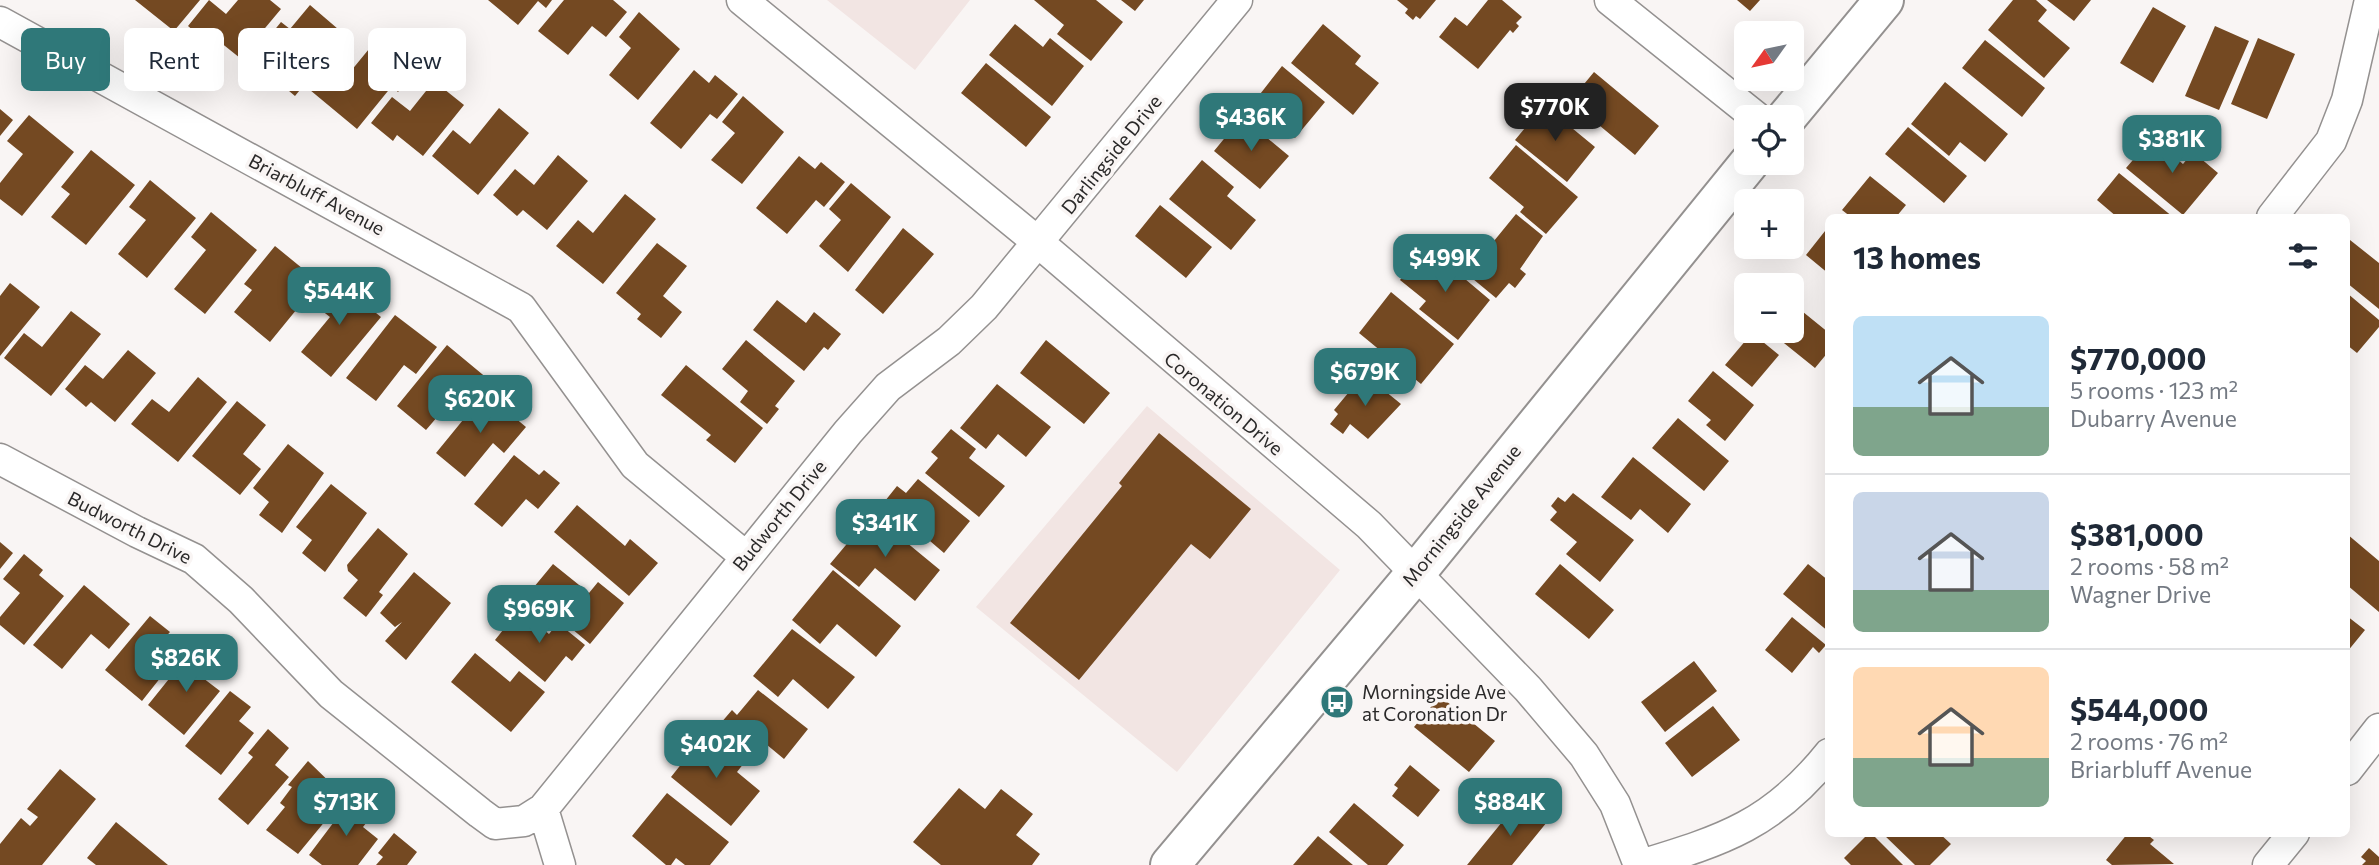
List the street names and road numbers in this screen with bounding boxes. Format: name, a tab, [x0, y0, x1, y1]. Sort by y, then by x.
street label: Darlingside Drive	[1056, 90, 1166, 218]
street label: Briarbluff Avenue	[245, 149, 389, 239]
street label: Coronation Drive	[1160, 347, 1288, 459]
street label: Morningside Avenue	[1397, 440, 1525, 590]
street label: Budworth Drive	[727, 455, 831, 575]
street label: Budworth Drive	[64, 486, 196, 568]

